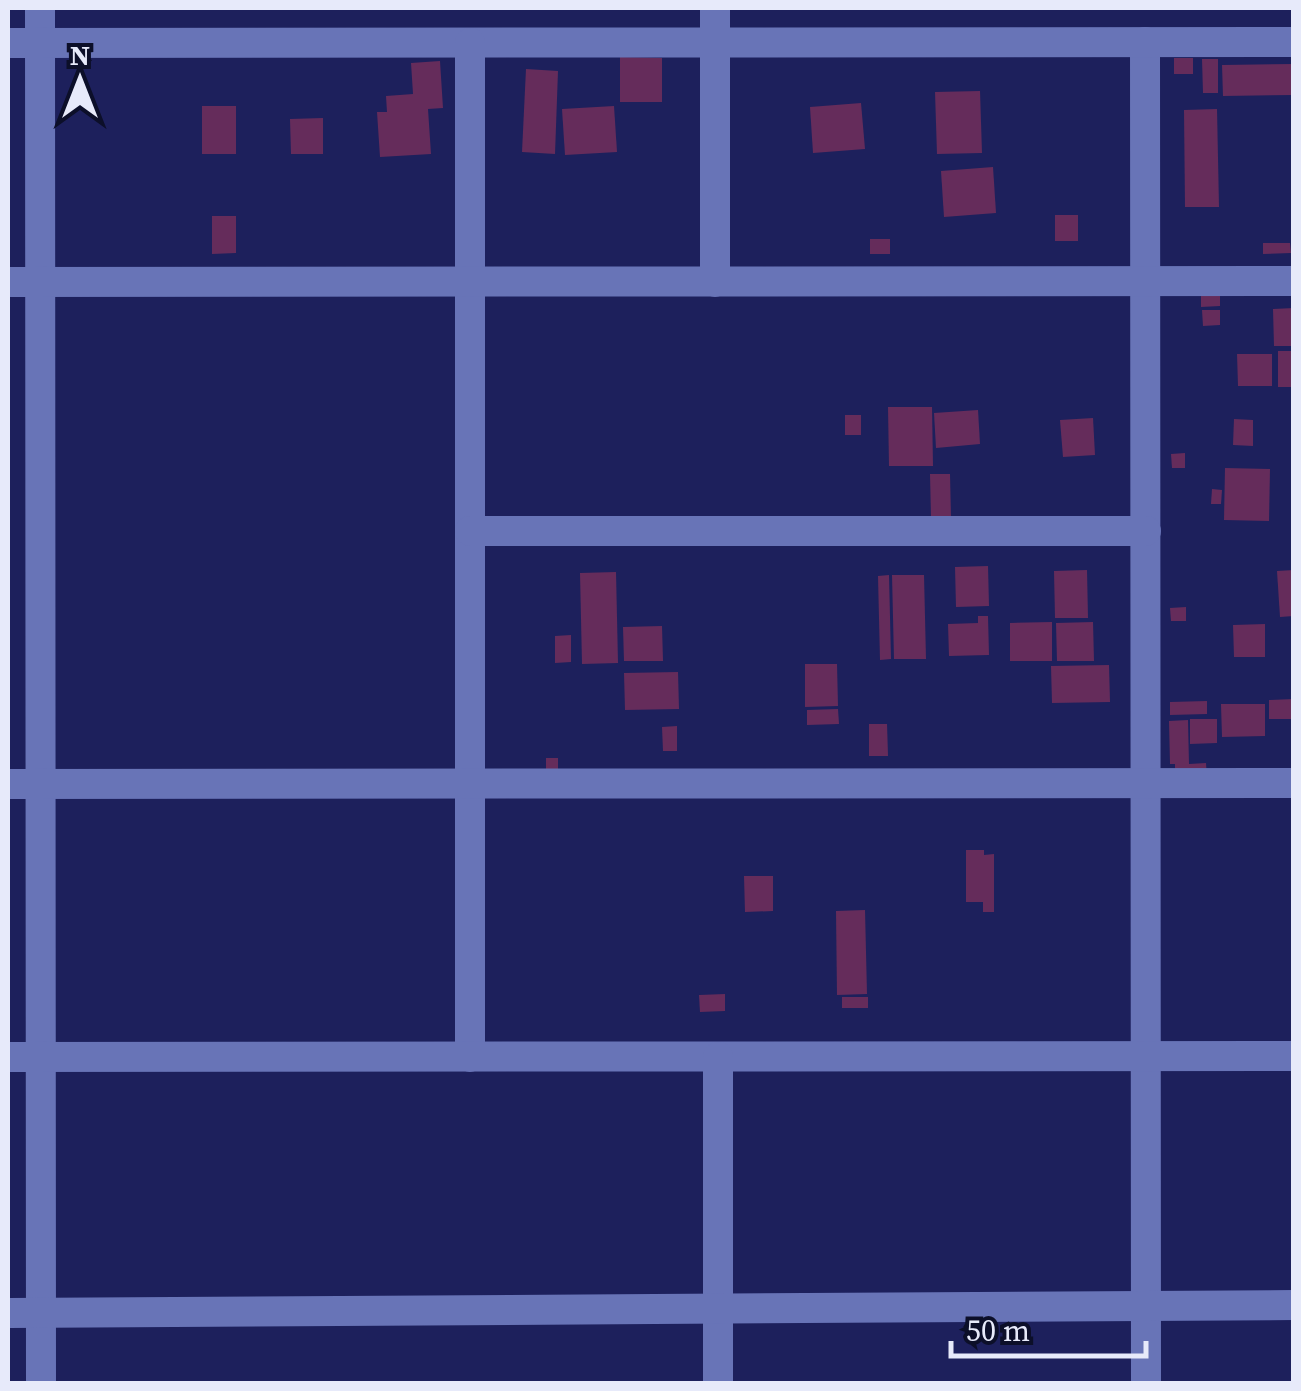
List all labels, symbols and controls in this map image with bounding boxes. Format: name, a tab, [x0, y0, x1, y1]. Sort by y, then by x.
north arrow	[30, 30, 130, 130]
text: N	[70, 36, 90, 74]
scale bar	[951, 1296, 1146, 1358]
text: 50 m	[966, 1310, 1030, 1351]

